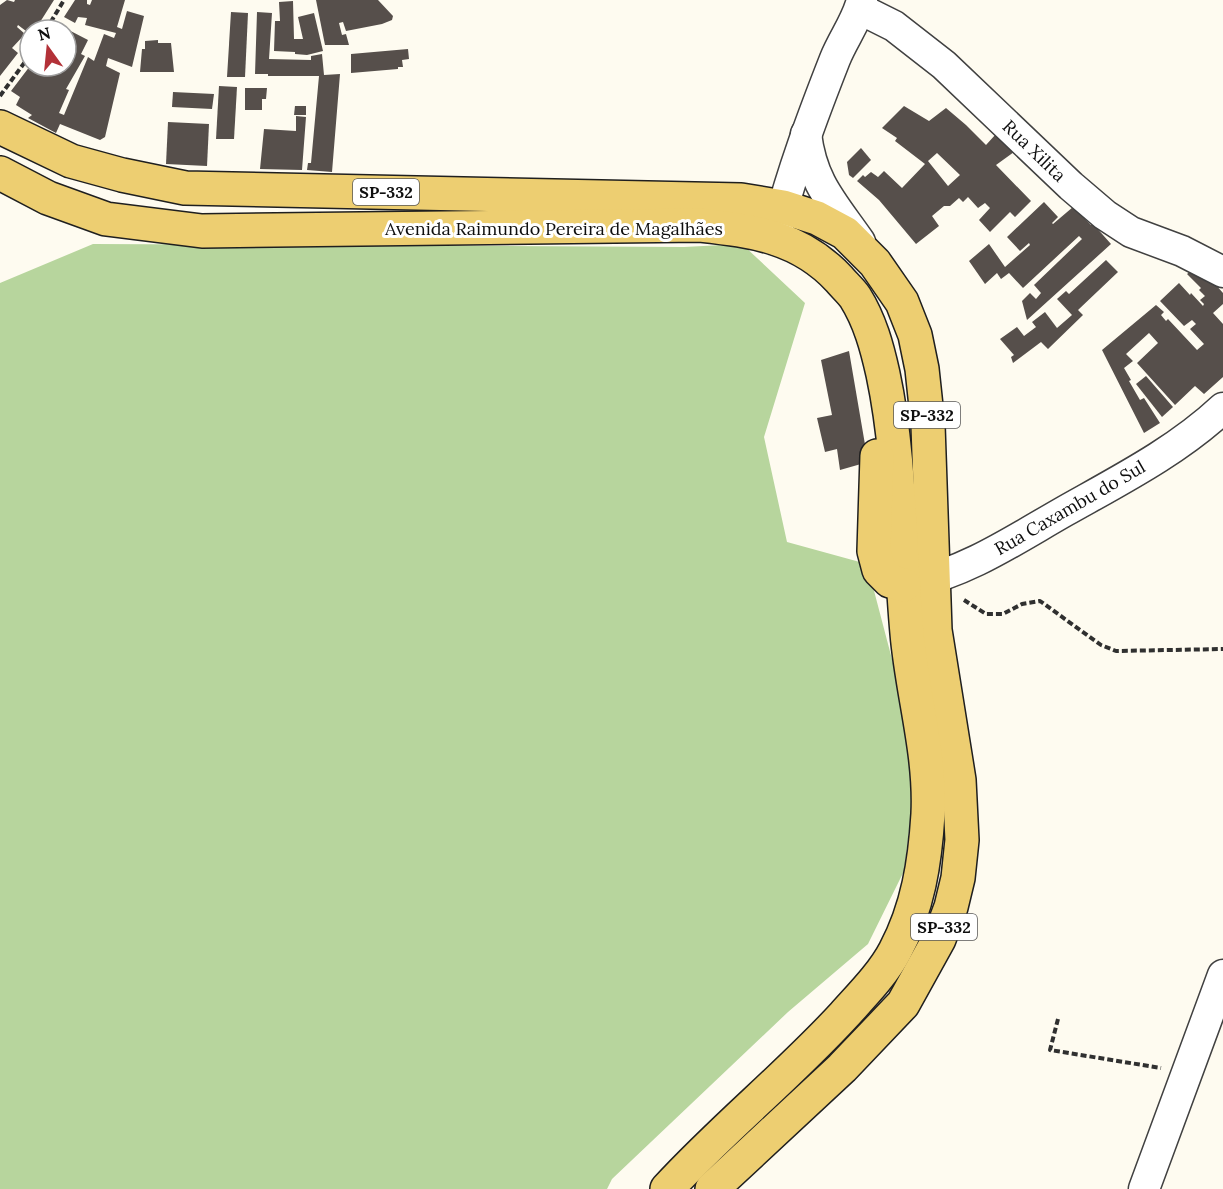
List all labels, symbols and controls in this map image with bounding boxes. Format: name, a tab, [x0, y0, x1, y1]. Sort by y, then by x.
north arrow	[18, 18, 78, 78]
text: N	[36, 22, 53, 45]
street label: Rua Xilita	[998, 115, 1071, 186]
road number: SP-332	[353, 179, 419, 205]
street label: Avenida Raimundo Pereira de Magalhães	[384, 217, 723, 240]
road number: SP-332	[894, 402, 960, 428]
street label: Rua Caxambu do Sul	[990, 455, 1149, 560]
road number: SP-332	[911, 914, 977, 940]

